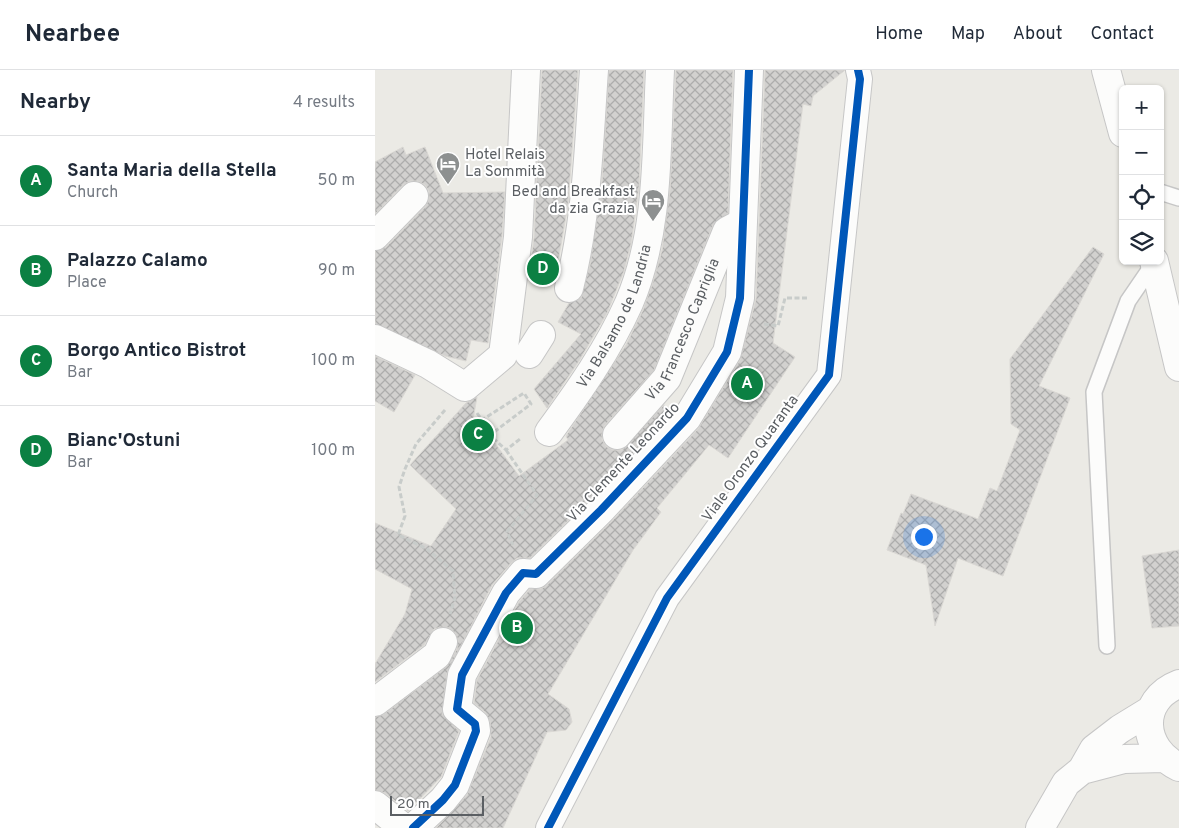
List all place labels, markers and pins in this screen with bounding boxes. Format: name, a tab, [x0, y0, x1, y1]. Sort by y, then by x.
place label: Hotel Relais La Sommità	[465, 146, 545, 182]
hotel icon: Hotel Relais La Sommità	[435, 151, 461, 185]
place label: Bed and Breakfast da zia Grazia	[512, 183, 635, 219]
hotel icon: Bed and Breakfast da zia Grazia	[640, 188, 666, 222]
pin: D	[527, 250, 559, 288]
pin: A	[731, 365, 763, 403]
pin: C	[462, 416, 494, 454]
pin: B	[501, 609, 533, 647]

